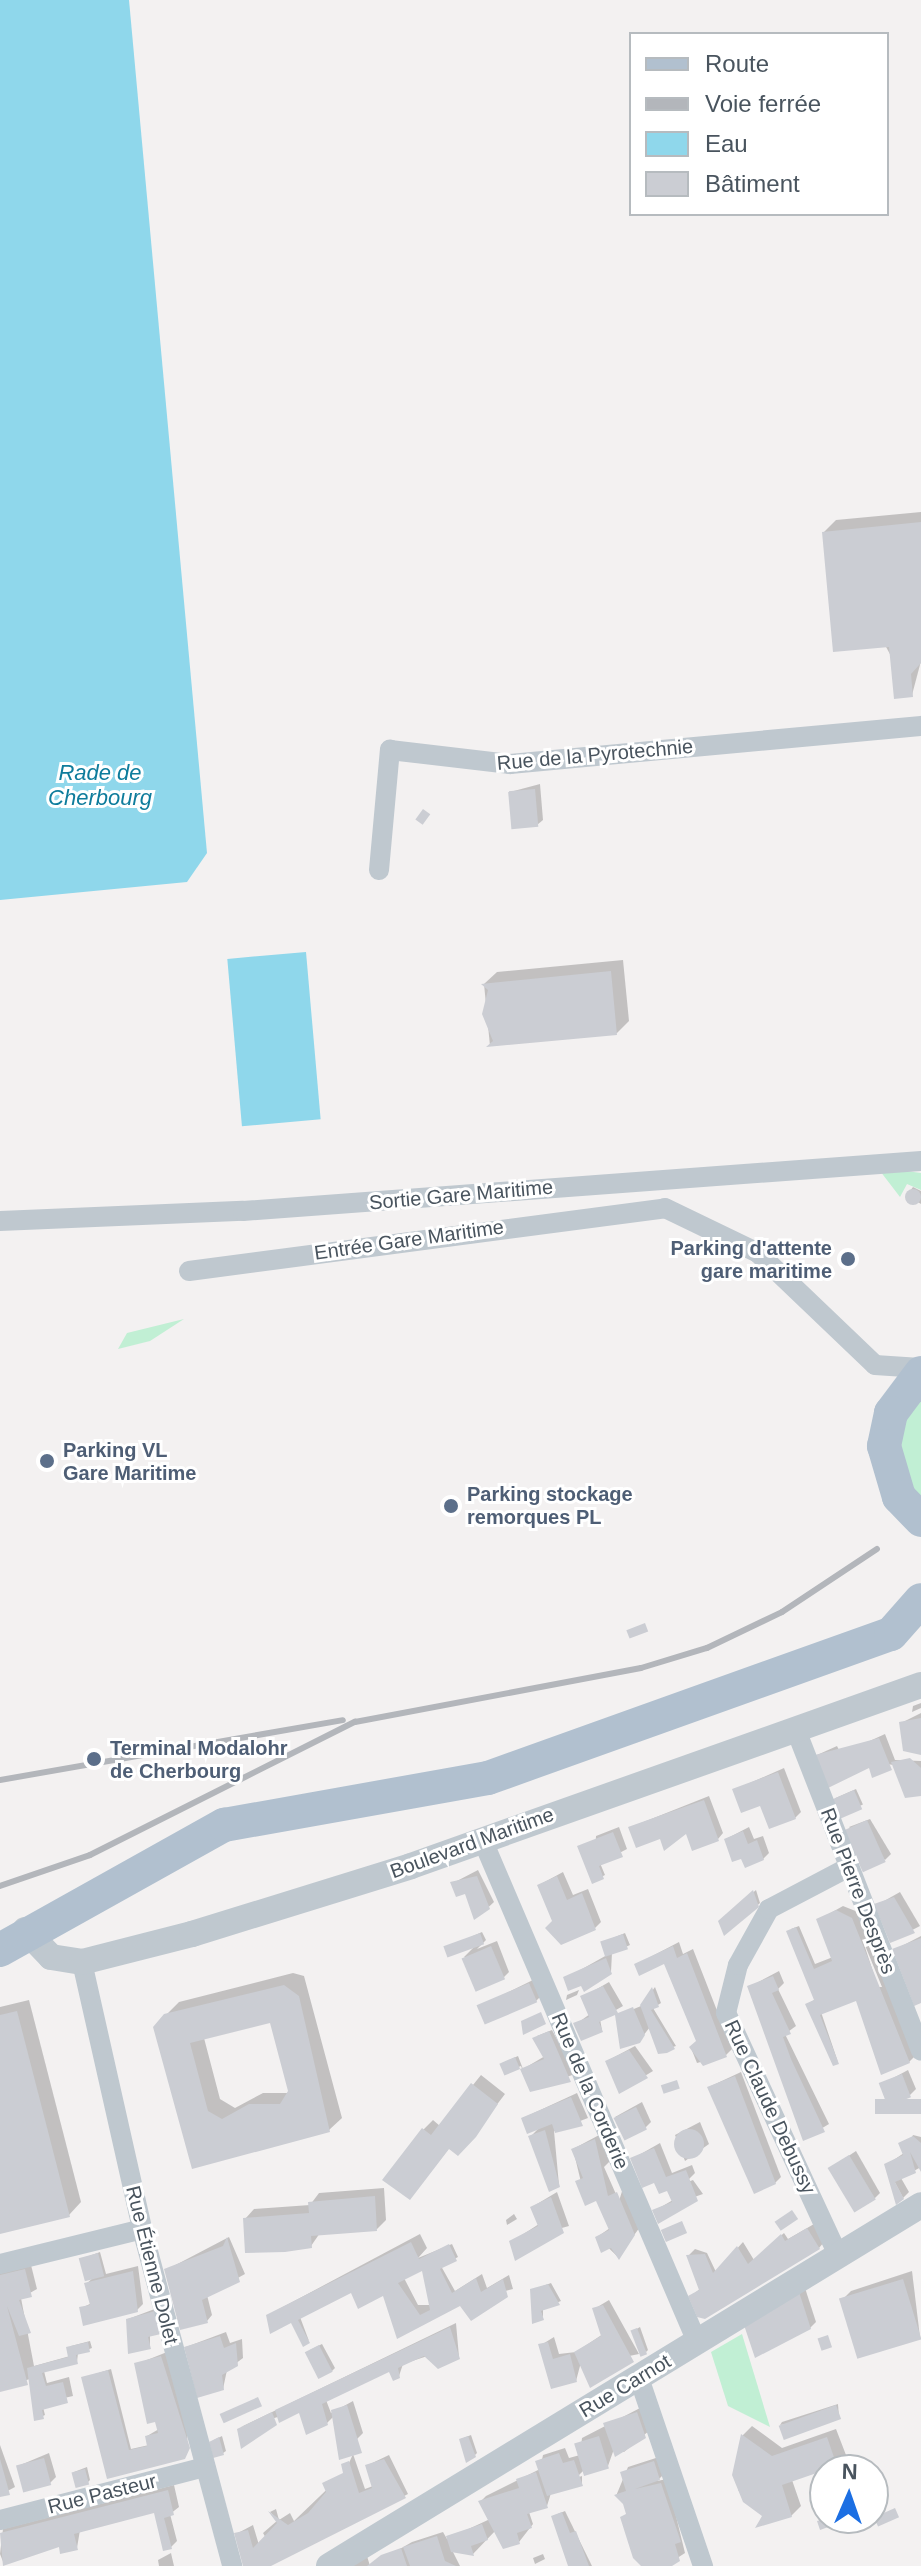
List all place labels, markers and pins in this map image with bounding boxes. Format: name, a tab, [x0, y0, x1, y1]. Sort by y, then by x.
place label: Parking d'attente gare maritime	[671, 1236, 832, 1283]
marker: Parking d'attente gare maritime	[839, 1250, 857, 1268]
place label: Parking VL Gare Maritime	[63, 1438, 196, 1485]
marker: Parking VL Gare Maritime	[38, 1452, 56, 1470]
place label: Parking stockage remorques PL	[467, 1482, 633, 1529]
marker: Parking stockage remorques PL	[442, 1497, 460, 1515]
place label: Terminal Modalohr de Cherbourg	[110, 1736, 287, 1783]
marker: Terminal Modalohr de Cherbourg	[85, 1750, 103, 1768]

